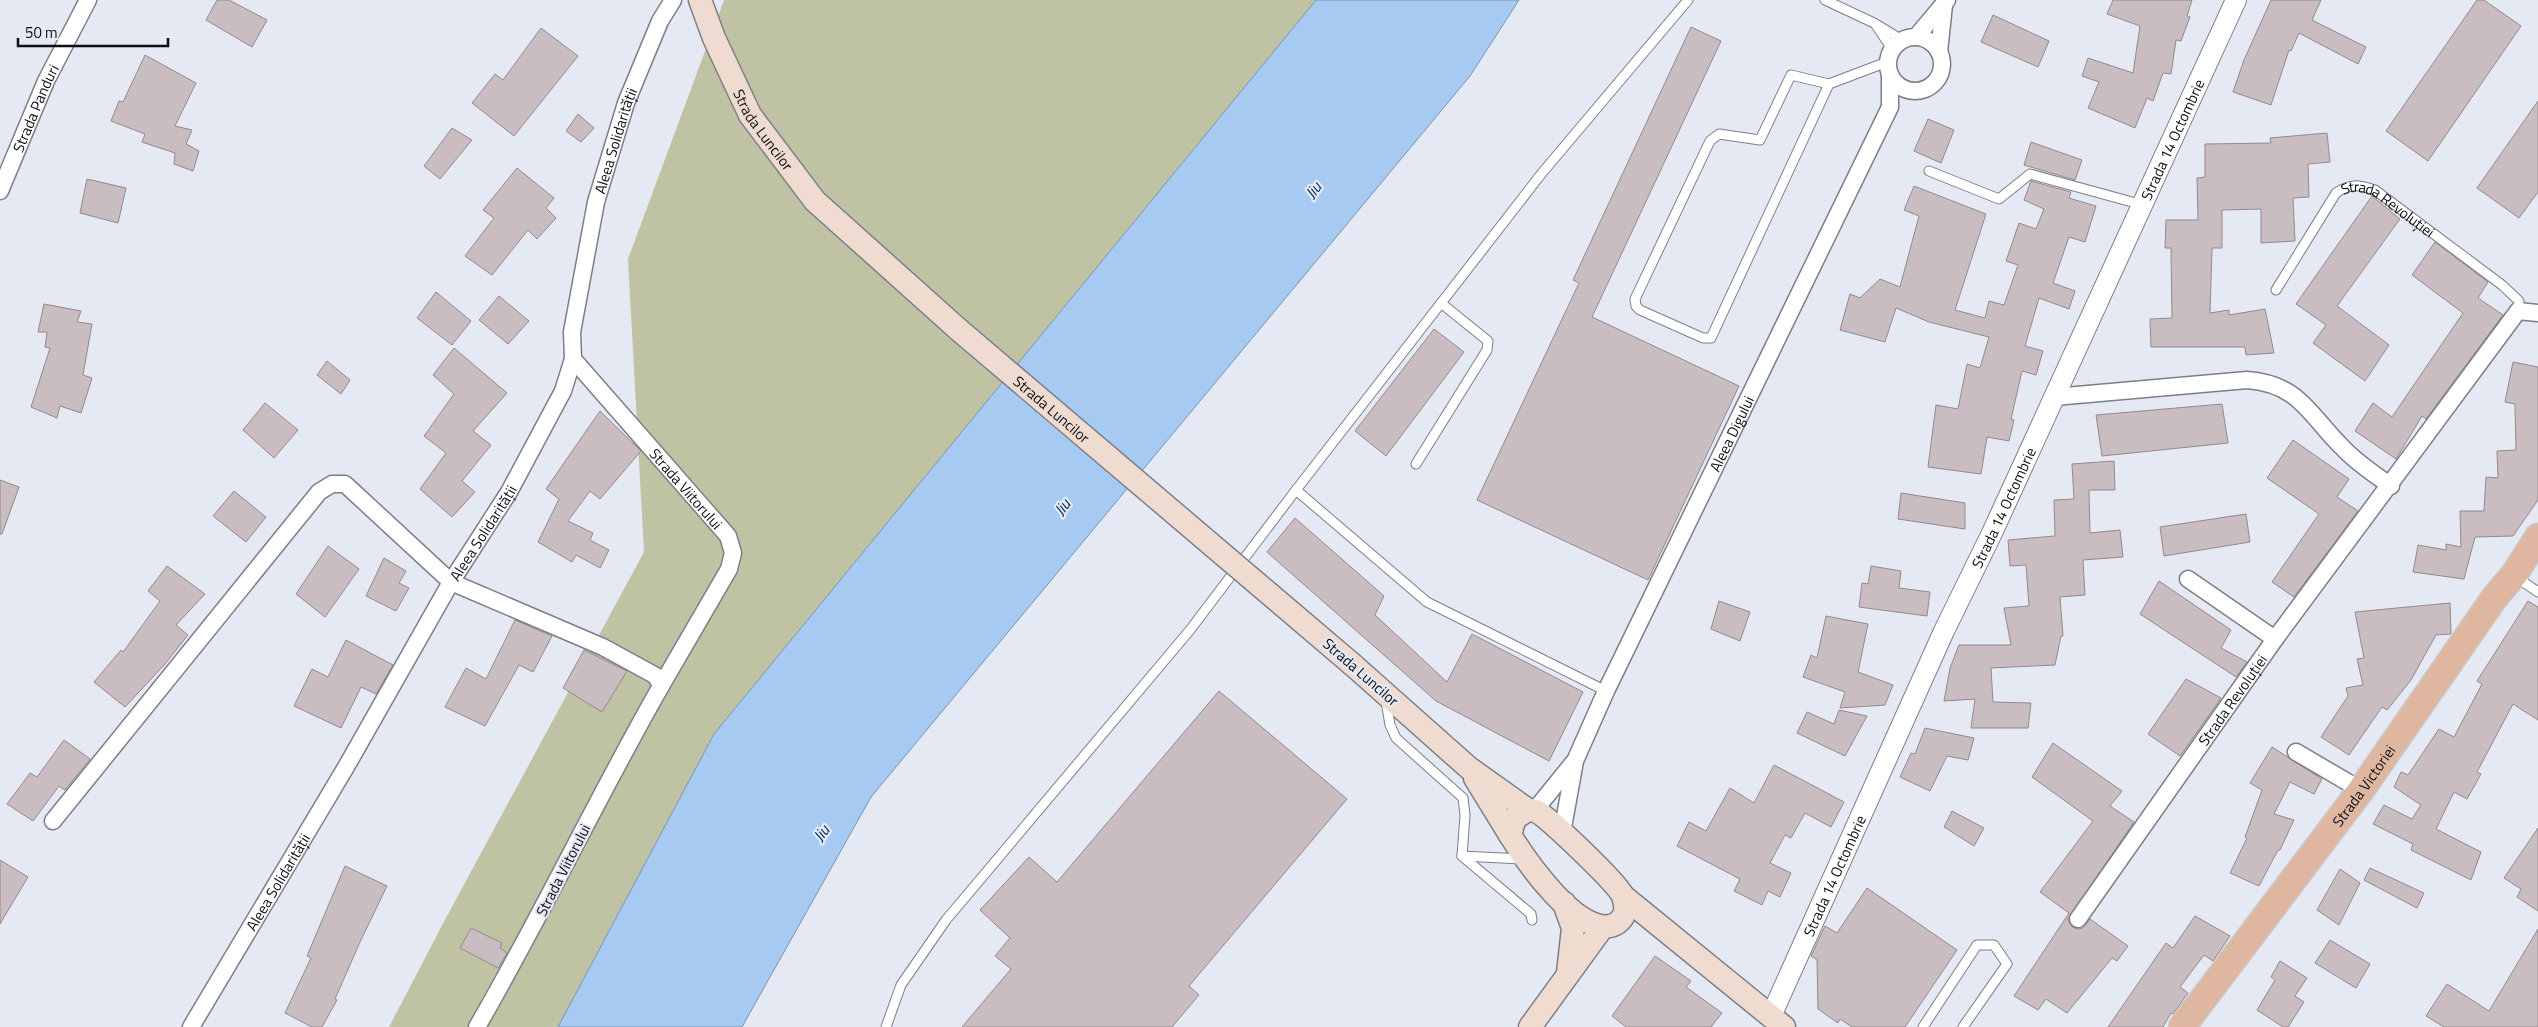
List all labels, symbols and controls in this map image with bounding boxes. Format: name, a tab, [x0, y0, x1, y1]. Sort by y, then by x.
scale bar	[18, 15, 168, 47]
text: 50 m	[25, 21, 58, 44]
street label: Strada Panduri	[6, 60, 64, 156]
street label: Strada 14 Octombrie	[2134, 75, 2210, 204]
street label: Aleea Solidarității	[588, 84, 643, 196]
street label: Strada Luncilor	[728, 85, 799, 175]
street label: Strada Revoluției	[2337, 174, 2440, 243]
water label: Jiu	[1299, 176, 1328, 204]
street label: Strada Luncilor	[1009, 370, 1095, 448]
street label: Aleea Digului	[1703, 392, 1759, 475]
street label: Strada Viitorului	[644, 443, 728, 534]
street label: Strada 14 Octombrie	[1965, 443, 2041, 572]
street label: Aleea Solidarității	[443, 481, 522, 585]
water label: Jiu	[1048, 493, 1077, 521]
street label: Strada Luncilor	[1318, 632, 1404, 712]
street label: Strada Revoluției	[2192, 649, 2272, 750]
street label: Strada Victoriei	[2326, 740, 2401, 831]
street label: Strada 14 Octombrie	[1797, 811, 1871, 940]
water label: Jiu	[807, 819, 836, 846]
street label: Strada Viitorului	[530, 820, 596, 920]
street label: Aleea Solidarității	[240, 829, 316, 935]

